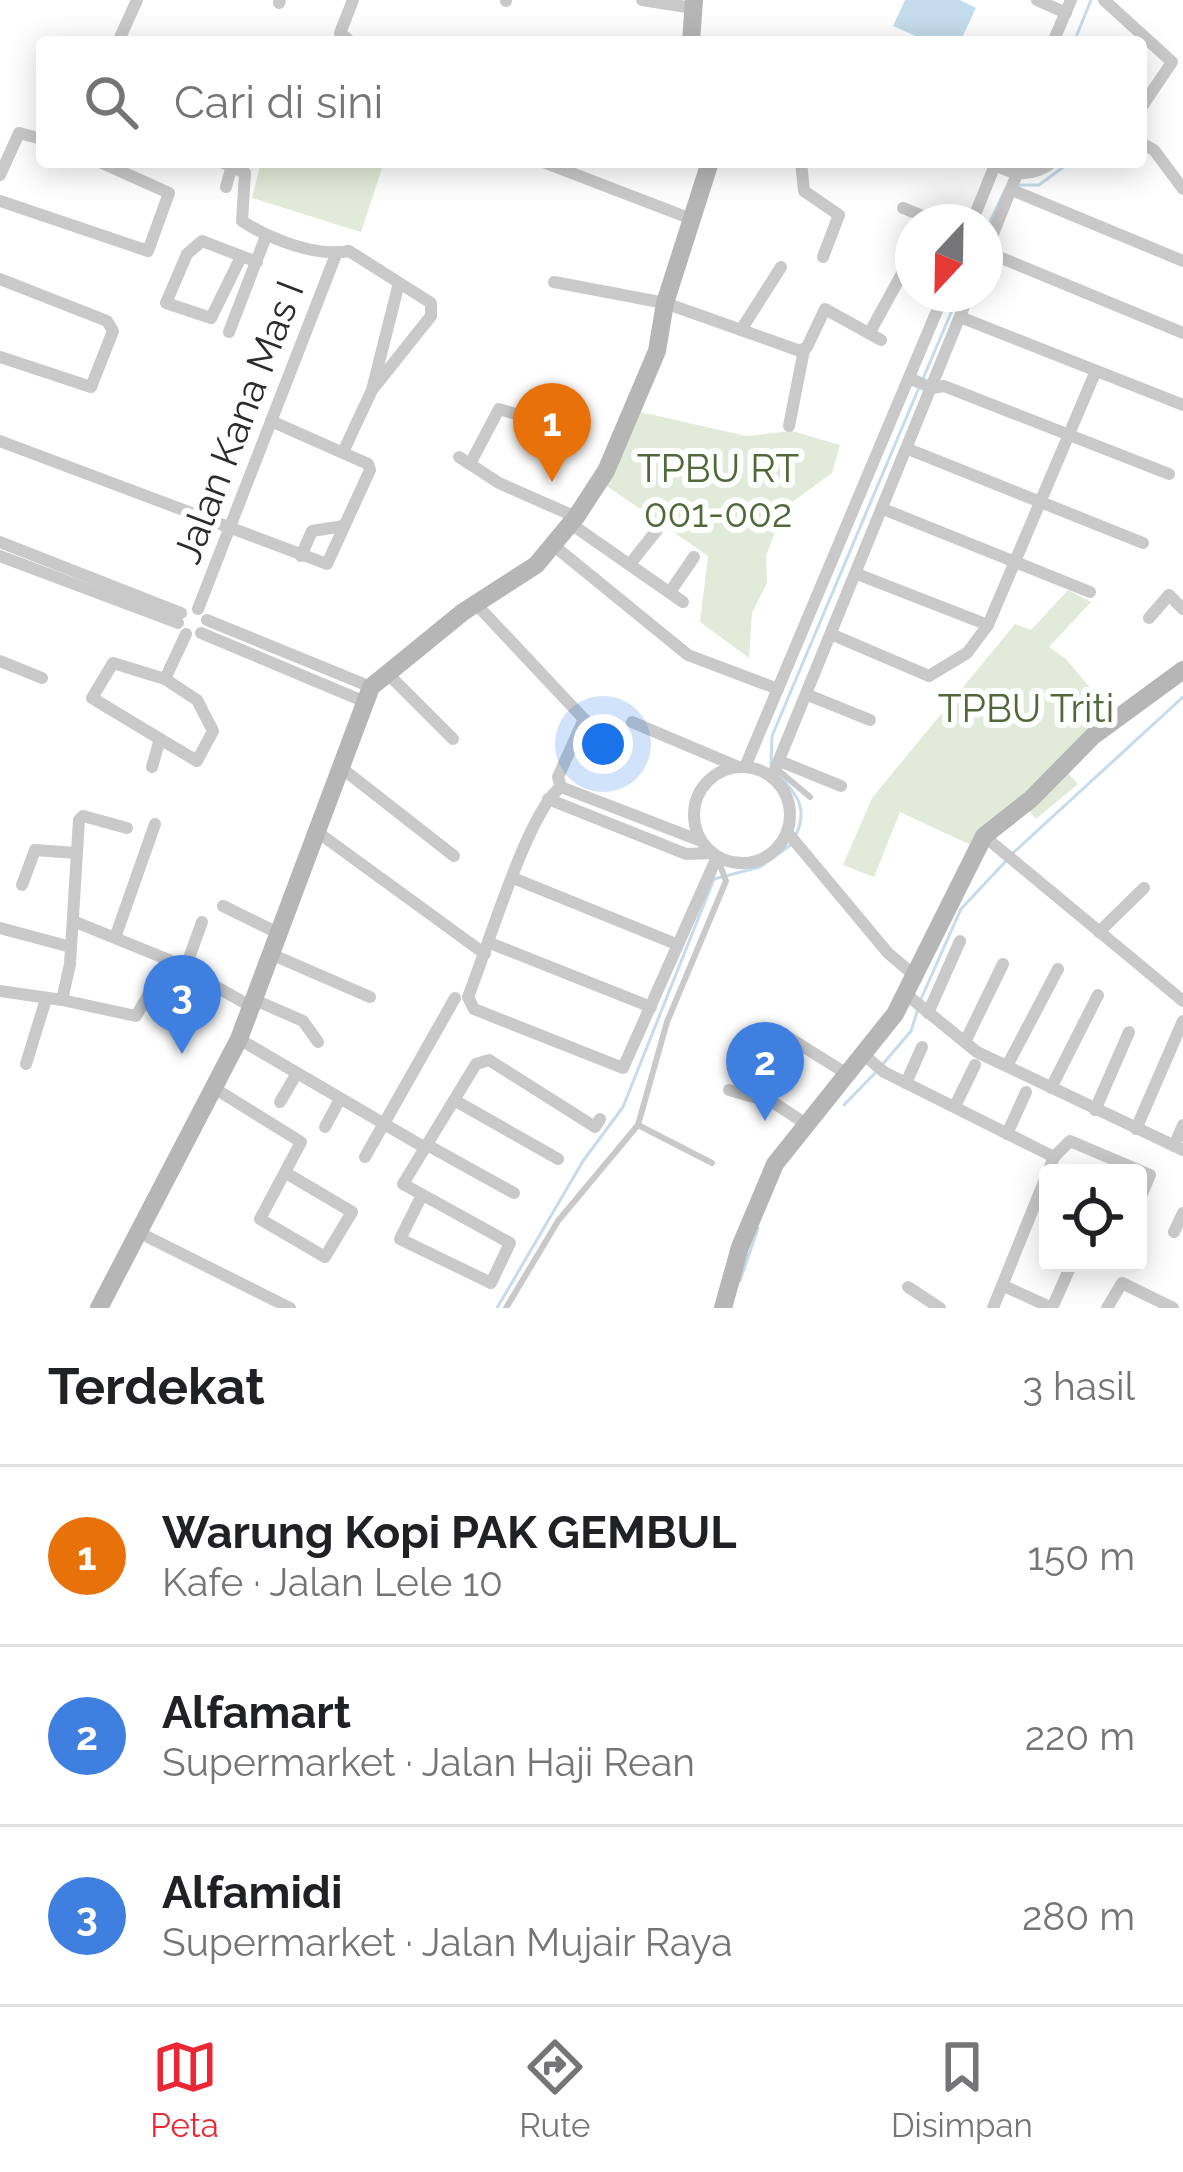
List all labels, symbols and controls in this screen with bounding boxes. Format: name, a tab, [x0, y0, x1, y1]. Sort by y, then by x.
search box	[36, 36, 1147, 168]
icon: search	[78, 69, 144, 135]
text: Cari di sini	[174, 76, 383, 129]
north arrow	[895, 204, 1003, 312]
street label: Jalan Kana Mas I	[163, 275, 313, 569]
pin: 1	[513, 383, 591, 482]
park label: TPBU RT 001-002	[637, 445, 799, 536]
park label: TPBU Triti	[938, 685, 1114, 731]
your location	[573, 714, 633, 774]
pin: 3	[143, 955, 221, 1054]
pin: 2	[726, 1022, 804, 1121]
map controls	[1039, 1164, 1147, 1272]
button: locate	[1039, 1164, 1147, 1272]
text: Terdekat	[48, 1356, 265, 1416]
text: 3 hasil	[1022, 1363, 1135, 1409]
text: Warung Kopi PAK GEMBUL	[162, 1506, 737, 1559]
text: 1	[77, 1533, 97, 1579]
text: 150 m	[1027, 1533, 1135, 1579]
text: Kafe · Jalan Lele 10	[162, 1559, 503, 1605]
text: Alfamart	[162, 1686, 351, 1739]
text: 2	[76, 1713, 98, 1759]
text: 220 m	[1025, 1713, 1135, 1759]
text: Supermarket · Jalan Haji Rean	[162, 1739, 695, 1785]
text: Alfamidi	[162, 1866, 342, 1919]
text: 3	[76, 1893, 98, 1939]
text: 280 m	[1022, 1893, 1135, 1939]
text: Supermarket · Jalan Mujair Raya	[162, 1919, 732, 1965]
tab: Peta	[150, 2034, 219, 2145]
tab: Rute	[519, 2034, 590, 2145]
tab: Disimpan	[891, 2034, 1033, 2145]

